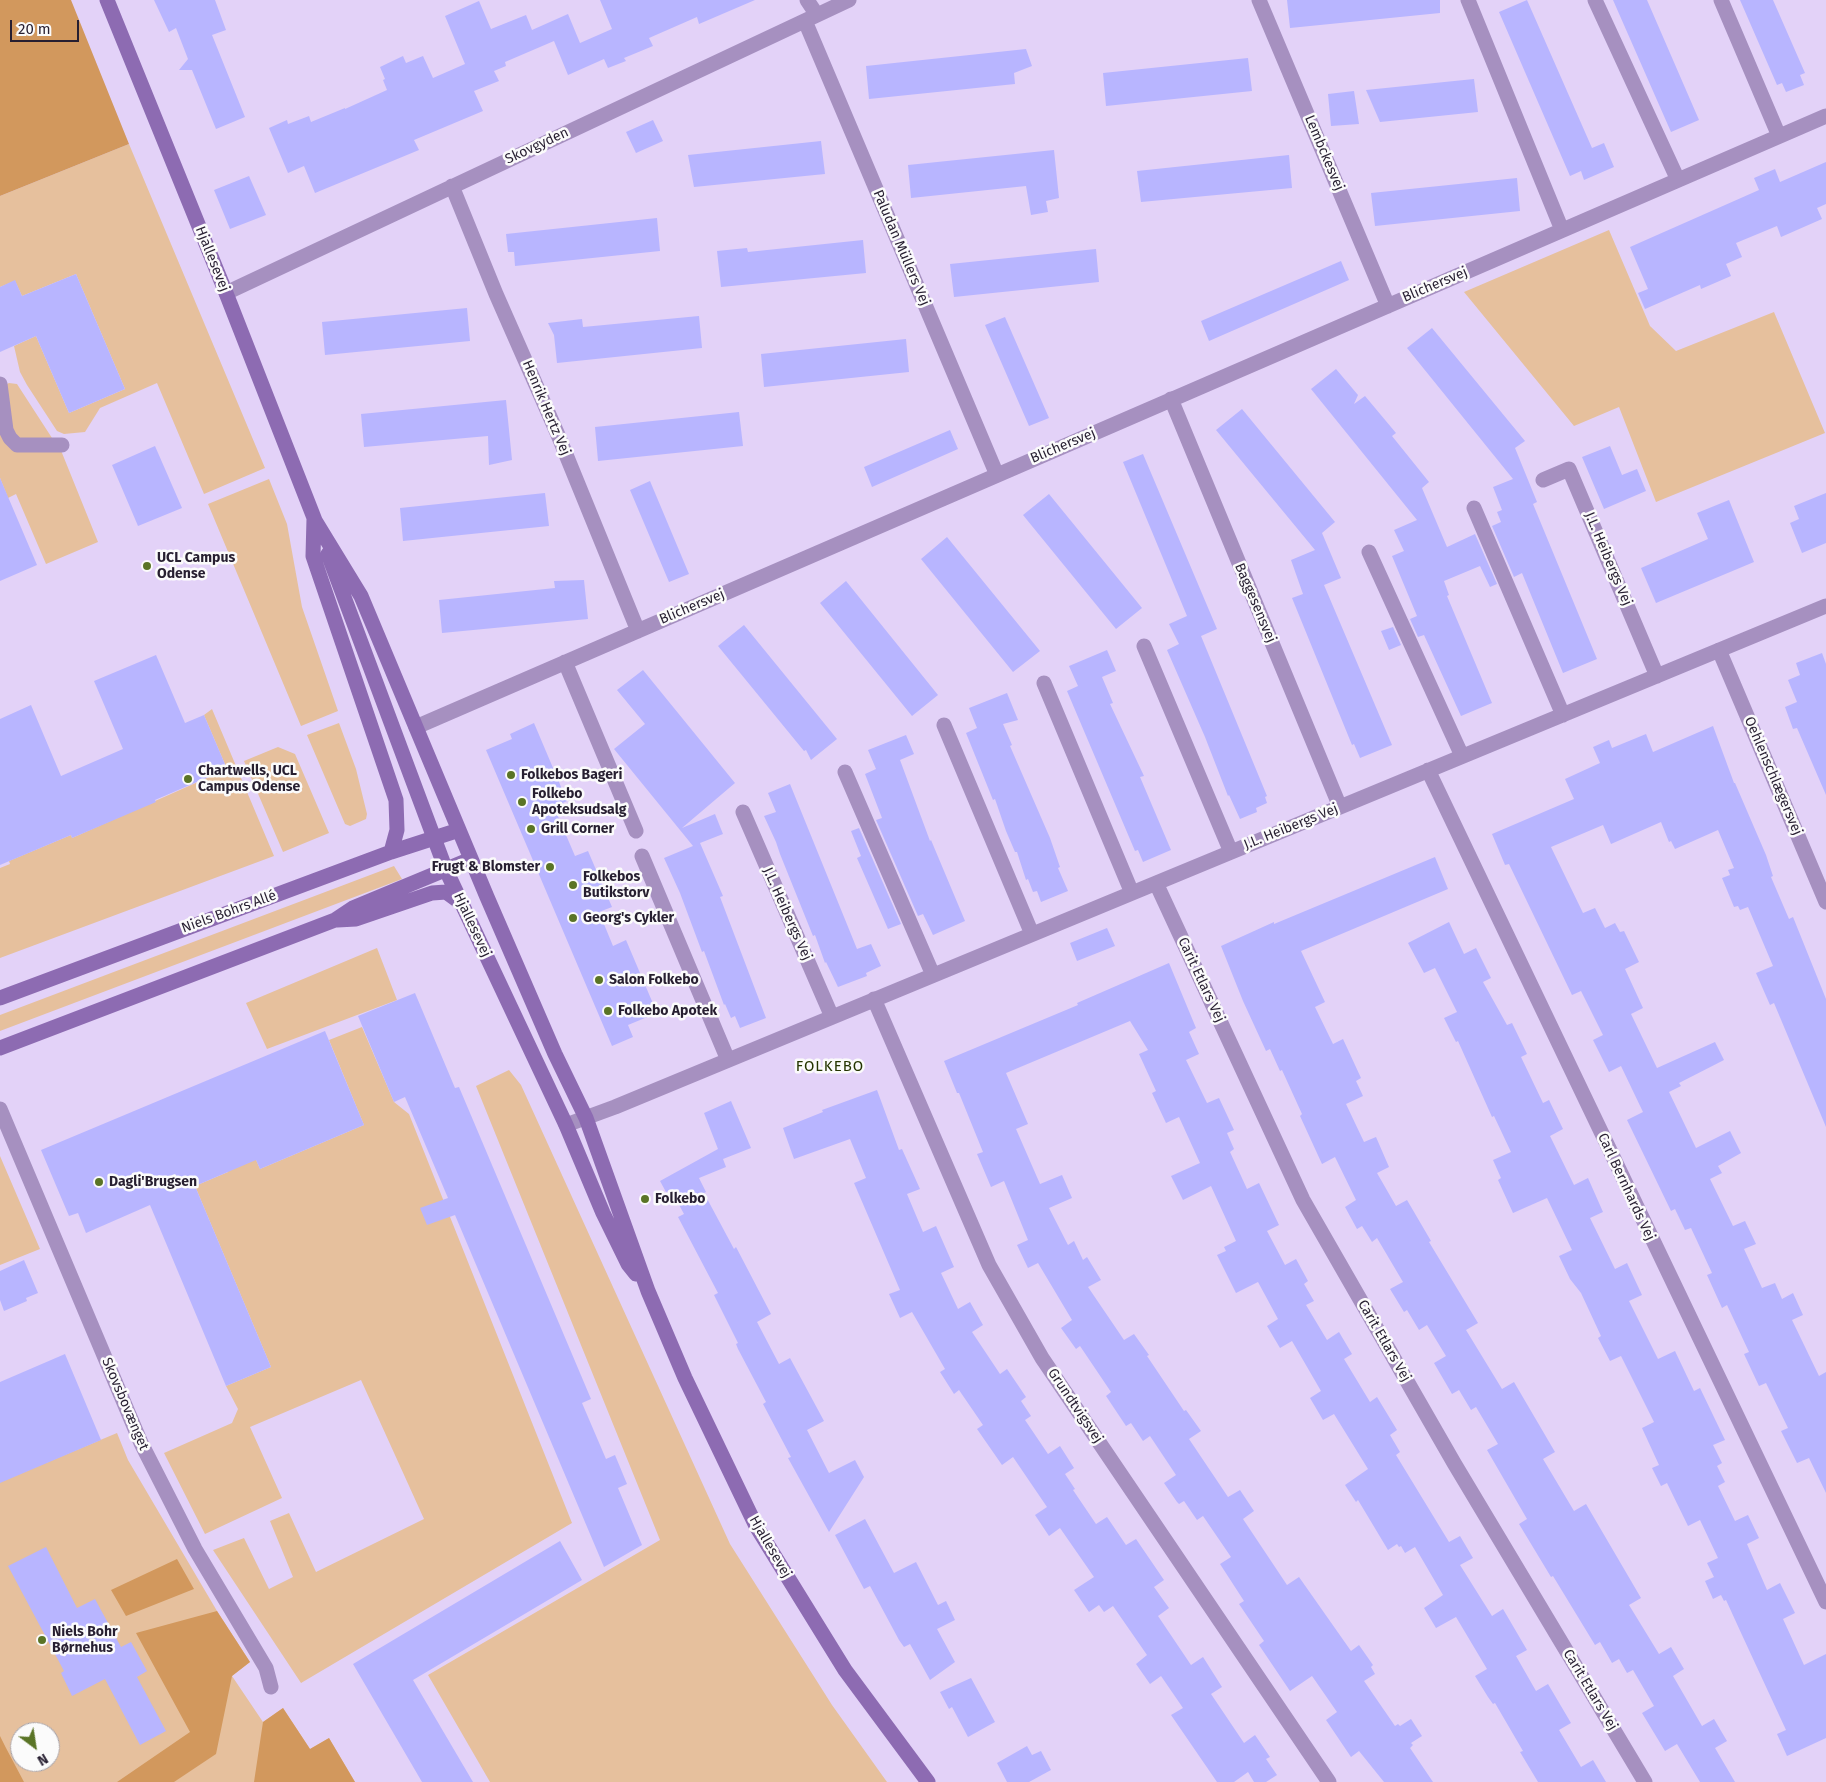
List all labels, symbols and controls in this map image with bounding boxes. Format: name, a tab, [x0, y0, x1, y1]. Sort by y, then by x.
scale bar	[12, 10, 81, 42]
text: 20 m	[18, 20, 51, 38]
street label: Lembckesvej	[1301, 113, 1347, 193]
street label: Skovgyden	[503, 124, 571, 168]
street label: Paludan Müllers Vej	[869, 188, 933, 308]
street label: Hjallesevej	[191, 224, 233, 294]
street label: Blichersvej	[1400, 264, 1470, 306]
street label: Henrik Hertz Vej	[518, 358, 574, 458]
street label: Blichersvej	[1028, 425, 1098, 467]
street label: J.L. Heibergs Vej	[1581, 510, 1635, 608]
place label: UCL Campus Odense	[157, 550, 235, 582]
marker: UCL Campus Odense	[141, 560, 153, 572]
street label: Baggesensvej	[1231, 561, 1279, 645]
street label: Blichersvej	[657, 586, 727, 628]
street label: Oehlenschlægersvej	[1740, 714, 1806, 838]
place label: Chartwells, UCL Campus Odense	[198, 763, 300, 796]
place label: Folkebos Bageri	[521, 767, 622, 783]
marker: Folkebos Bageri	[505, 769, 517, 781]
marker: Chartwells, UCL Campus Odense	[182, 773, 194, 785]
place label: Folkebo Apoteksudsalg	[532, 786, 627, 819]
marker: Folkebo Apoteksudsalg	[516, 796, 528, 808]
street label: J.L. Heibergs Vej	[1241, 800, 1341, 854]
place label: Grill Corner	[541, 821, 614, 837]
marker: Grill Corner	[525, 823, 537, 835]
place label: Frugt & Blomster	[432, 859, 540, 875]
marker: Frugt & Blomster	[544, 861, 556, 873]
street label: J.L. Heibergs Vej	[759, 865, 815, 963]
place label: Folkebos Butikstorv	[583, 869, 650, 902]
marker: Folkebos Butikstorv	[567, 879, 579, 891]
street label: Niels Bohrs Allé	[179, 887, 279, 937]
street label: Hjallesevej	[450, 890, 494, 960]
place label: Georg's Cykler	[583, 910, 674, 926]
marker: Georg's Cykler	[567, 912, 579, 924]
street label: Carit Etlars Vej	[1174, 935, 1228, 1025]
place label: Salon Folkebo	[609, 972, 699, 988]
marker: Salon Folkebo	[593, 974, 605, 986]
place label: Folkebo Apotek	[618, 1003, 717, 1019]
marker: Folkebo Apotek	[602, 1005, 614, 1017]
district label: FOLKEBO	[795, 1058, 865, 1076]
street label: Carl Bernhards Vej	[1594, 1131, 1658, 1243]
place label: Dagli'Brugsen	[109, 1174, 197, 1190]
marker: Dagli'Brugsen	[93, 1176, 105, 1188]
place label: Folkebo	[655, 1191, 705, 1207]
marker: Folkebo	[639, 1193, 651, 1205]
street label: Carit Etlars Vej	[1354, 1297, 1414, 1385]
street label: Skovsbovænget	[98, 1355, 152, 1453]
street label: Grundtvigsvej	[1044, 1365, 1106, 1447]
street label: Hjallesevej	[745, 1513, 795, 1581]
place label: Niels Bohr Børnehus	[52, 1624, 118, 1656]
marker: Niels Bohr Børnehus	[36, 1634, 48, 1646]
street label: Carit Etlars Vej	[1559, 1646, 1621, 1734]
north arrow	[10, 1722, 60, 1772]
text: N	[34, 1750, 51, 1769]

